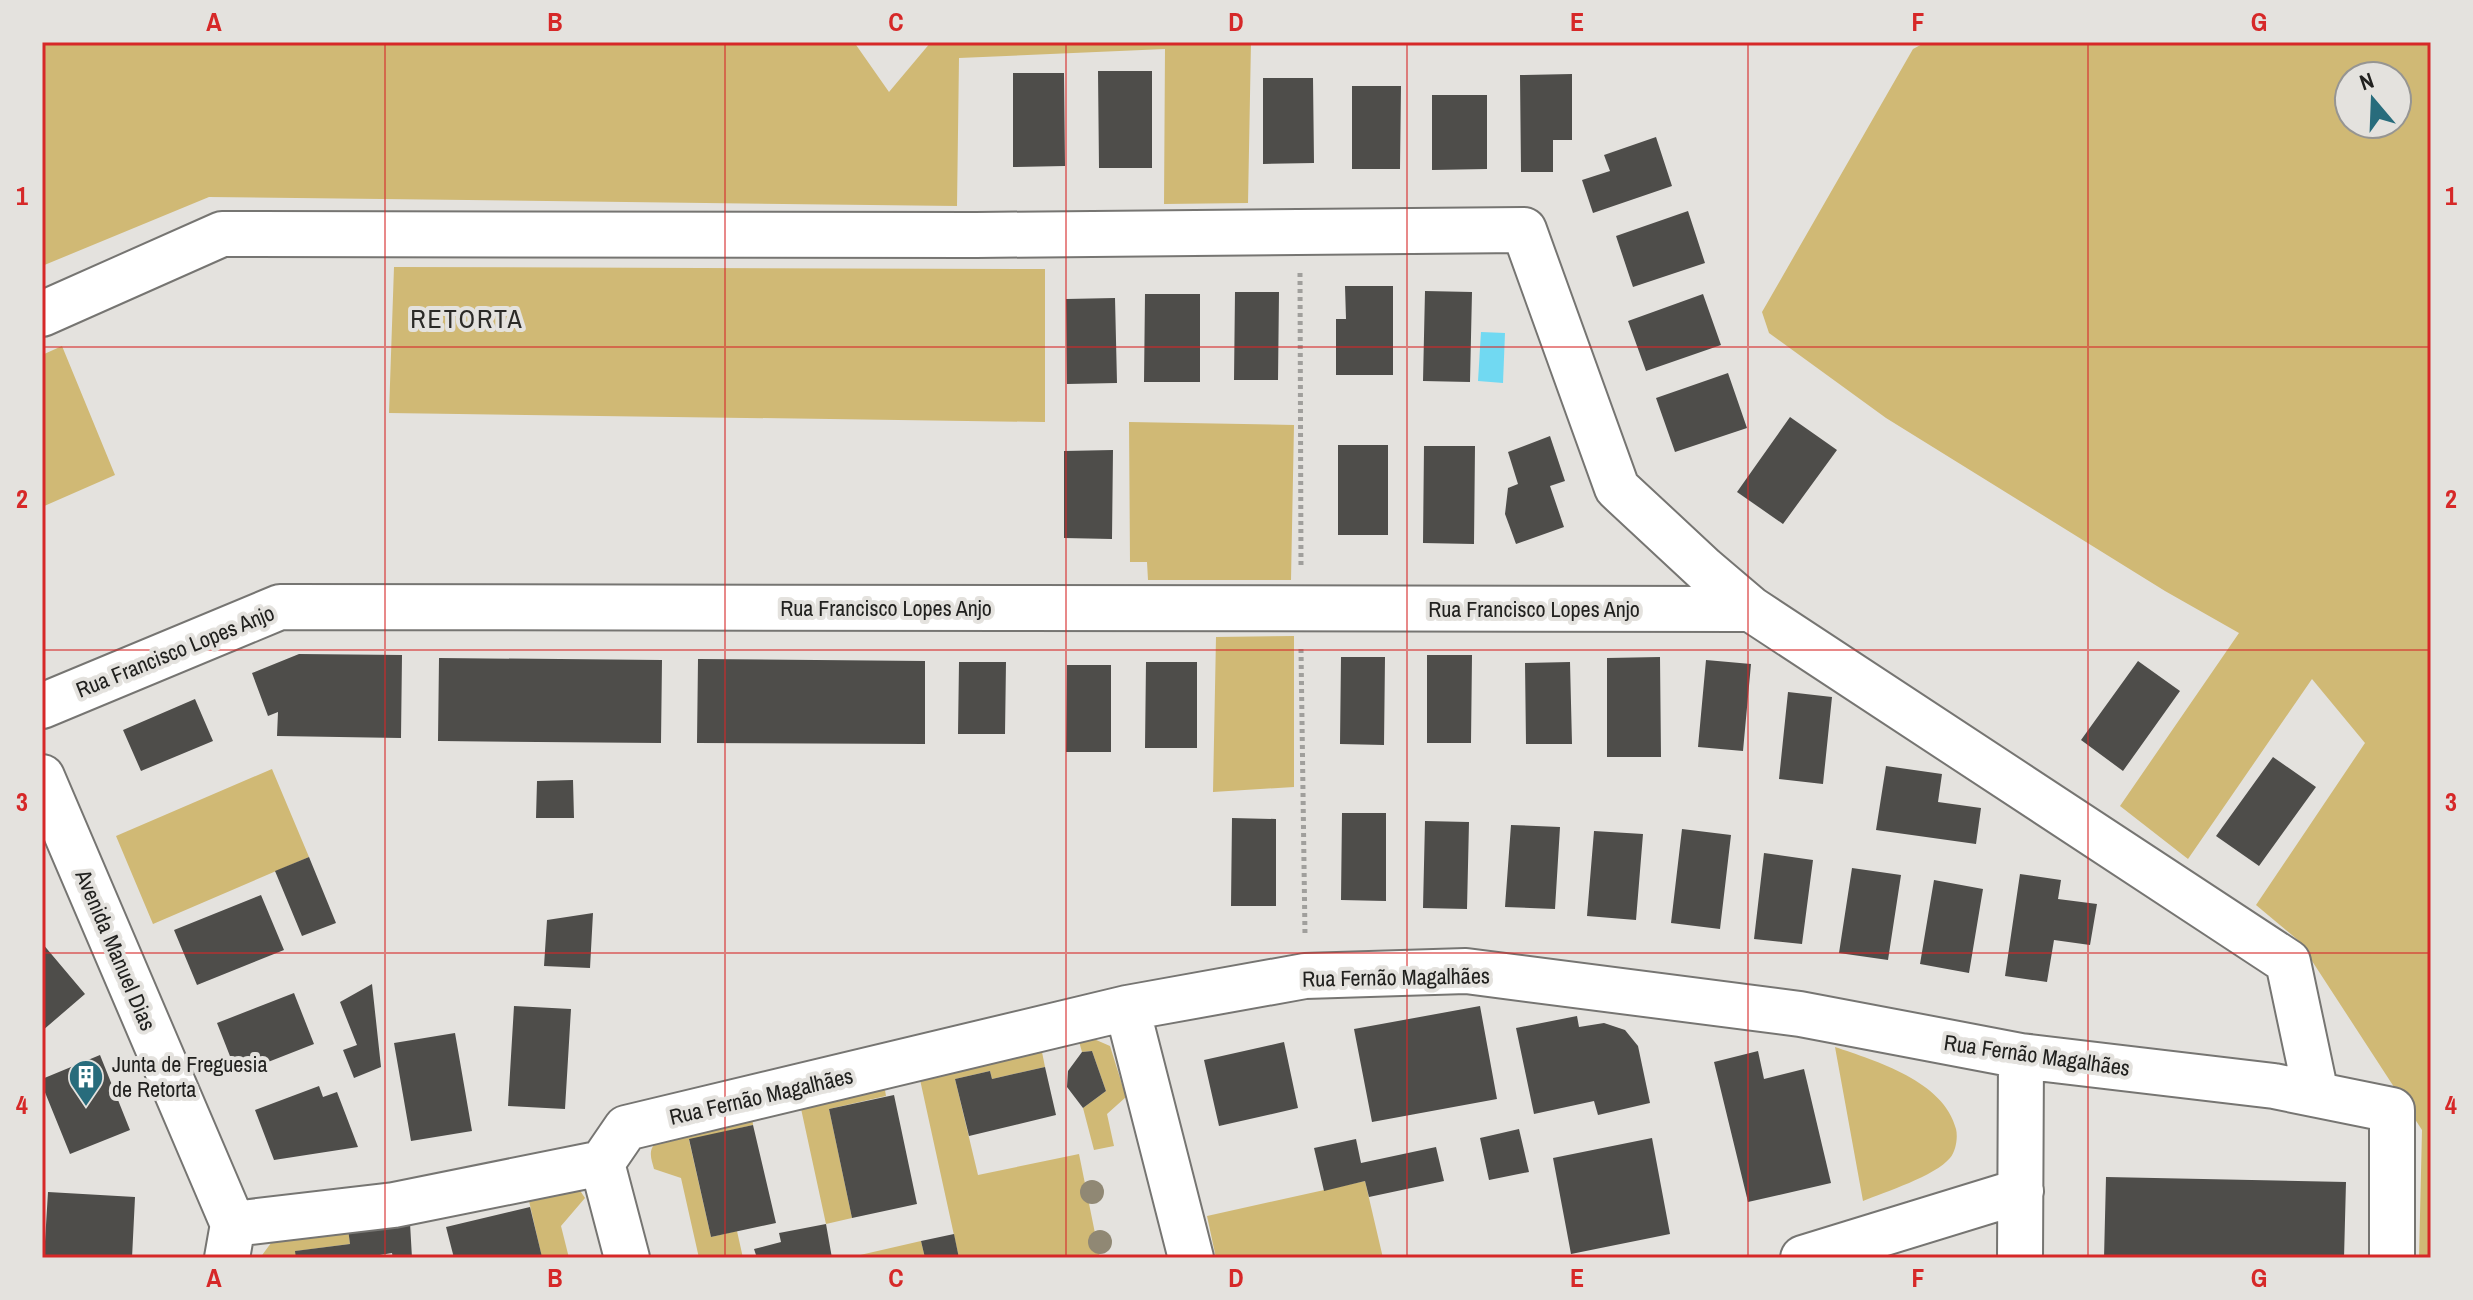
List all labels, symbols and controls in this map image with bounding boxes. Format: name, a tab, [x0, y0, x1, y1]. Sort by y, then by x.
text: A	[206, 4, 222, 39]
text: B	[547, 4, 563, 39]
text: C	[888, 4, 904, 39]
text: D	[1228, 4, 1244, 39]
text: E	[1570, 4, 1584, 39]
text: F	[1911, 4, 1925, 39]
text: G	[2251, 4, 2267, 39]
north arrow	[2333, 60, 2413, 140]
text: N	[2355, 65, 2378, 97]
text: 1	[16, 178, 28, 213]
text: 1	[2445, 178, 2457, 213]
district label: RETORTA	[410, 301, 524, 336]
text: 2	[16, 481, 28, 516]
text: 2	[2445, 481, 2457, 516]
street label: Rua Francisco Lopes Anjo	[780, 593, 992, 623]
street label: Rua Francisco Lopes Anjo	[1428, 594, 1640, 624]
street label: Rua Francisco Lopes Anjo	[71, 597, 279, 705]
text: 3	[16, 784, 28, 819]
text: 3	[2445, 784, 2457, 819]
street label: Avenida Manuel Dias	[68, 864, 163, 1035]
street label: Rua Fernão Magalhães	[1302, 960, 1490, 994]
street label: Rua Fernão Magalhães	[1942, 1027, 2132, 1083]
place label: Junta de Freguesia de Retorta	[112, 1049, 267, 1104]
building icon: Junta de Freguesia de Retorta	[67, 1058, 105, 1108]
street label: Rua Fernão Magalhães	[666, 1060, 856, 1132]
text: 4	[16, 1087, 28, 1122]
text: 4	[2445, 1087, 2457, 1122]
text: A	[206, 1260, 222, 1295]
text: B	[547, 1260, 563, 1295]
text: C	[888, 1260, 904, 1295]
text: D	[1228, 1260, 1244, 1295]
text: E	[1570, 1260, 1584, 1295]
text: F	[1911, 1260, 1925, 1295]
text: G	[2251, 1260, 2267, 1295]

